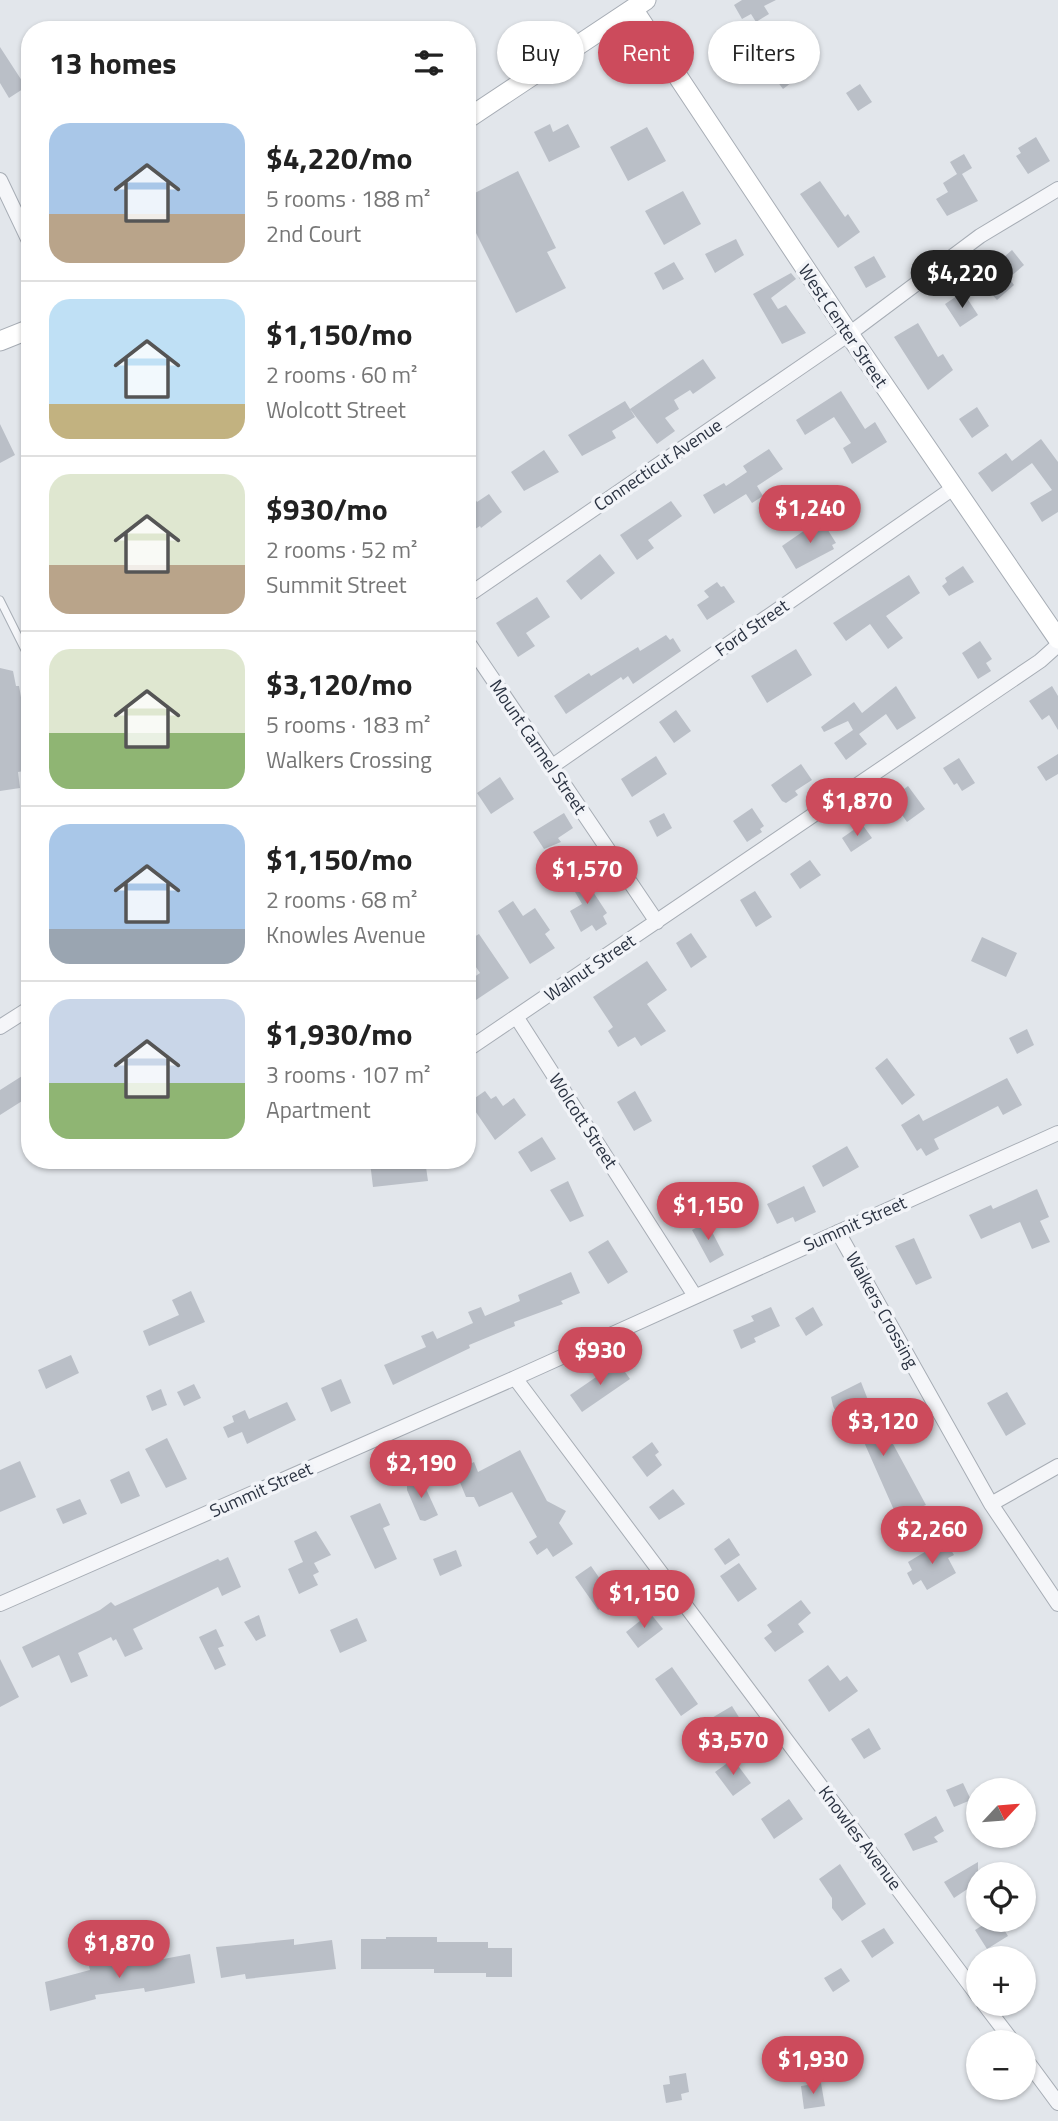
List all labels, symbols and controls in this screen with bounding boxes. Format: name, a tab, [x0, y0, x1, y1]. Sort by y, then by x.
chip: Buy	[497, 21, 584, 84]
chip: Rent	[598, 21, 694, 84]
chip: Filters	[708, 21, 820, 84]
text: 13 homes	[49, 40, 176, 86]
icon: filters	[410, 44, 448, 82]
text: $4,220/mo	[266, 135, 412, 181]
icon: home	[105, 151, 189, 235]
text: 5 rooms · 188 m²	[266, 181, 430, 216]
text: 2nd Court	[266, 216, 361, 251]
pin: $4,220	[905, 250, 1019, 310]
text: $4,220	[927, 255, 997, 290]
street label: West Center Street	[792, 259, 895, 393]
text: $1,150/mo	[266, 311, 412, 357]
icon: home	[105, 327, 189, 411]
text: 2 rooms · 60 m²	[266, 357, 417, 392]
text: Wolcott Street	[266, 392, 406, 427]
street label: Connecticut Avenue	[588, 412, 727, 518]
text: $930/mo	[266, 486, 388, 532]
pin: $1,240	[753, 486, 867, 545]
text: $1,240	[775, 490, 845, 525]
icon: home	[105, 502, 189, 586]
text: 2 rooms · 52 m²	[266, 532, 417, 567]
text: Summit Street	[266, 567, 407, 602]
street label: Ford Street	[709, 592, 795, 663]
text: $3,120/mo	[266, 661, 412, 707]
street label: Mount Carmel Street	[483, 674, 594, 820]
icon: home	[105, 677, 189, 761]
text: 5 rooms · 183 m²	[266, 707, 430, 742]
text: Walkers Crossing	[266, 742, 432, 777]
pin: $1,870	[800, 778, 914, 838]
text: $1,870	[822, 783, 892, 818]
text: $1,150/mo	[266, 836, 412, 882]
pin: $1,570	[530, 846, 644, 906]
text: $1,570	[552, 851, 622, 886]
icon: home	[105, 852, 189, 936]
text: 2 rooms · 68 m²	[266, 882, 417, 917]
text: Knowles Avenue	[266, 917, 426, 952]
street label: Walnut Street	[539, 927, 641, 1008]
text: $1,930/mo	[266, 1011, 412, 1057]
icon: home	[105, 1027, 189, 1111]
text: 3 rooms · 107 m²	[266, 1057, 430, 1092]
street label: Wolcott Street	[542, 1067, 625, 1175]
text: Apartment	[266, 1092, 371, 1127]
pin: $1,150	[651, 1182, 765, 1242]
text: $1,150	[673, 1187, 743, 1222]
street label: Summit Street	[799, 1189, 911, 1258]
street label: Walkers Crossing	[839, 1246, 926, 1373]
pin: $930	[559, 1328, 641, 1387]
text: $930	[574, 1332, 626, 1367]
pin: $3,120	[826, 1398, 940, 1458]
text: $3,120	[848, 1403, 918, 1438]
pin: $2,190	[364, 1440, 478, 1500]
text: $2,190	[386, 1445, 456, 1480]
street label: Summit Street	[205, 1455, 317, 1524]
pin: $2,260	[875, 1506, 989, 1566]
text: $2,260	[897, 1511, 967, 1546]
pin: $1,150	[587, 1570, 701, 1630]
text: $1,150	[609, 1575, 679, 1610]
pin: $3,570	[676, 1718, 790, 1777]
text: $3,570	[698, 1722, 768, 1757]
north arrow	[966, 1778, 1036, 1848]
map controls	[966, 1778, 1036, 2100]
street label: Knowles Avenue	[812, 1780, 909, 1896]
button: locate	[966, 1862, 1036, 1932]
pin: $1,870	[62, 1920, 176, 1980]
text: $1,870	[84, 1925, 154, 1960]
button: +	[966, 1946, 1036, 2016]
button: −	[966, 2030, 1036, 2100]
pin: $1,930	[756, 2036, 870, 2096]
text: $1,930	[778, 2041, 848, 2076]

